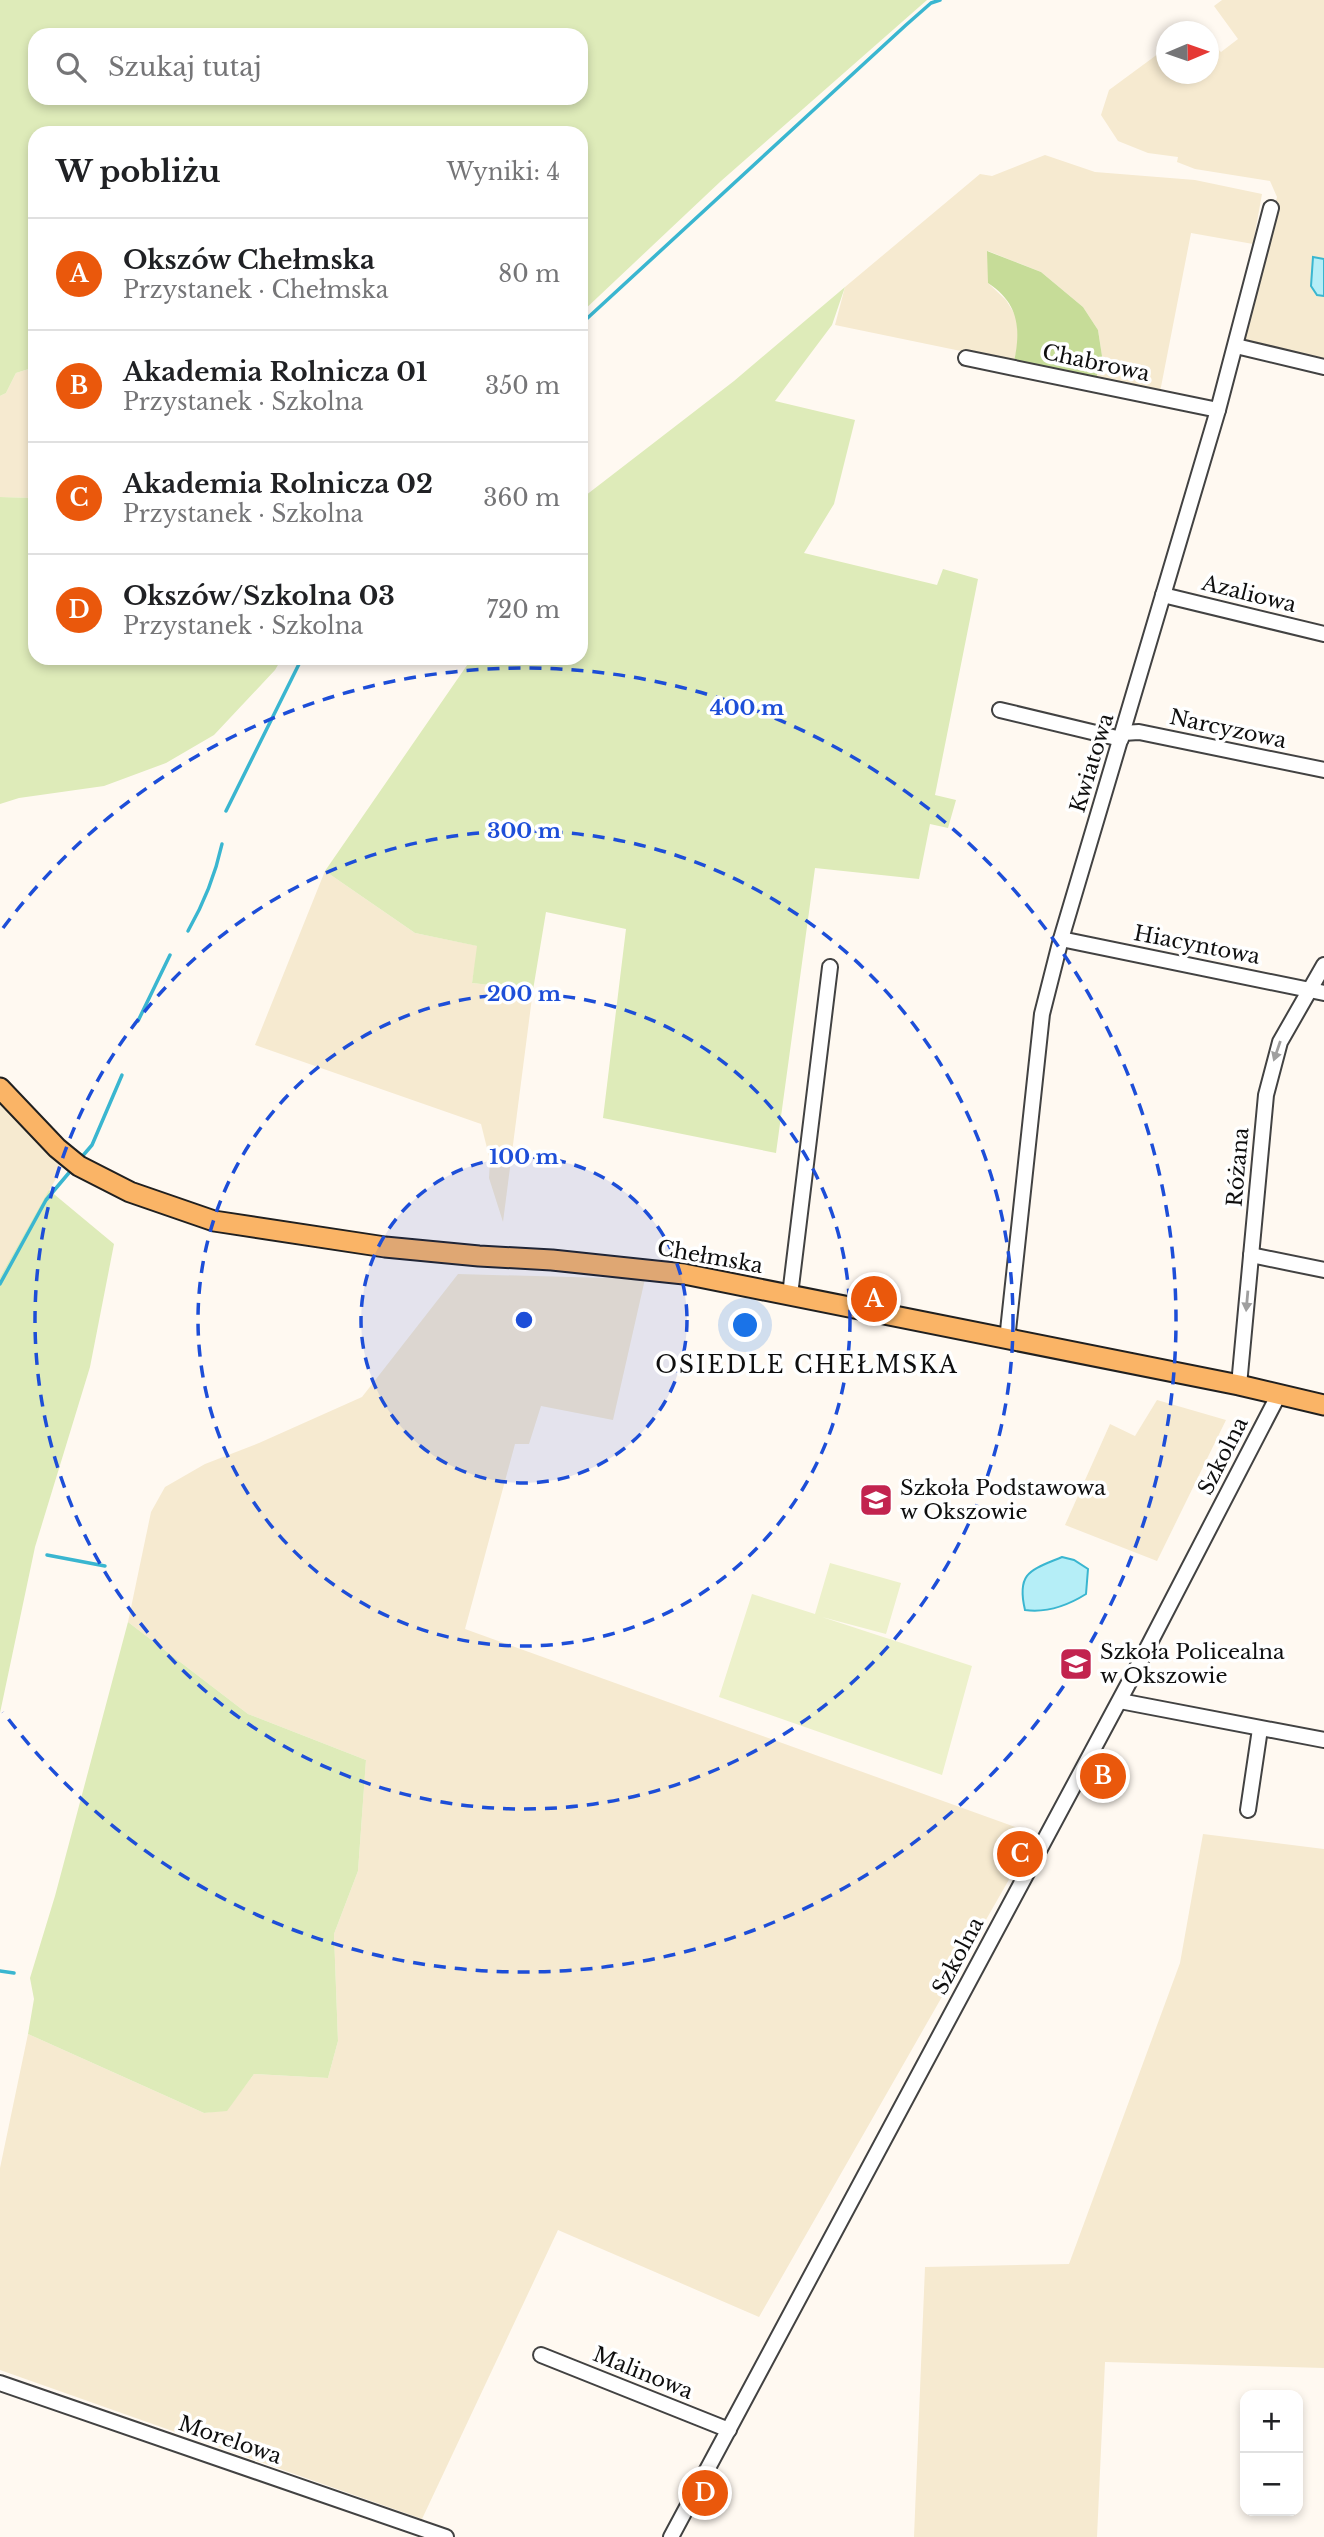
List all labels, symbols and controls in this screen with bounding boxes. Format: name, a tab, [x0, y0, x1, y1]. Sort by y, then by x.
north arrow	[1156, 21, 1219, 84]
search box	[28, 28, 588, 105]
icon: search	[52, 48, 90, 86]
text: Szukaj tutaj	[108, 51, 262, 83]
text: W pobliżu	[56, 153, 220, 190]
text: Wyniki: 4	[447, 158, 560, 186]
text: Okszów Chełmska	[123, 244, 375, 276]
text: A	[70, 260, 88, 288]
text: 80 m	[498, 260, 560, 288]
text: Przystanek · Chełmska	[123, 276, 388, 304]
street label: Chabrowa	[1040, 339, 1152, 387]
text: Akademia Rolnicza 01	[123, 356, 427, 388]
text: B	[70, 372, 88, 400]
text: 350 m	[485, 372, 560, 400]
text: Przystanek · Szkolna	[123, 388, 363, 416]
text: Akademia Rolnicza 02	[123, 468, 433, 500]
text: C	[70, 484, 88, 512]
text: 360 m	[483, 484, 560, 512]
text: Przystanek · Szkolna	[123, 500, 363, 528]
street label: Azaliowa	[1198, 570, 1299, 618]
text: Okszów/Szkolna 03	[123, 580, 395, 612]
text: D	[68, 596, 90, 624]
text: 720 m	[487, 596, 560, 624]
text: Przystanek · Szkolna	[123, 612, 363, 640]
text: 400 m	[710, 695, 784, 721]
street label: Narcyzowa	[1167, 704, 1289, 754]
street label: Kwiatowa	[1065, 710, 1119, 816]
text: 300 m	[487, 818, 561, 844]
street label: Hiacyntowa	[1132, 920, 1263, 970]
text: 200 m	[487, 981, 561, 1007]
one-way arrow	[1271, 1041, 1282, 1062]
street label: Różana	[1222, 1126, 1254, 1208]
text: 100 m	[489, 1144, 559, 1170]
street label: Chełmska	[655, 1235, 765, 1279]
pin: A	[851, 1273, 897, 1325]
one-way arrow	[1241, 1290, 1252, 1312]
centre of rings	[512, 1308, 536, 1332]
your location	[728, 1308, 762, 1342]
district label: OSIEDLE CHEŁMSKA	[655, 1351, 959, 1379]
street label: Szkolna	[1192, 1412, 1254, 1499]
place label: Szkoła Podstawowa w Okszowie	[900, 1475, 1106, 1525]
school or university icon: Szkoła Podstawowa w Okszowie	[857, 1481, 895, 1519]
place label: Szkoła Policealna w Okszowie	[1100, 1639, 1285, 1689]
school or university icon: Szkoła Policealna w Okszowie	[1057, 1645, 1095, 1683]
pin: B	[1080, 1750, 1126, 1802]
pin: C	[997, 1828, 1043, 1880]
street label: Szkolna	[927, 1913, 989, 1999]
street label: Malinowa	[589, 2341, 697, 2405]
map controls	[1240, 2390, 1303, 2516]
button: +	[1240, 2390, 1303, 2453]
street label: Morelowa	[175, 2410, 285, 2470]
button: −	[1240, 2453, 1303, 2516]
pin: D	[682, 2467, 728, 2519]

